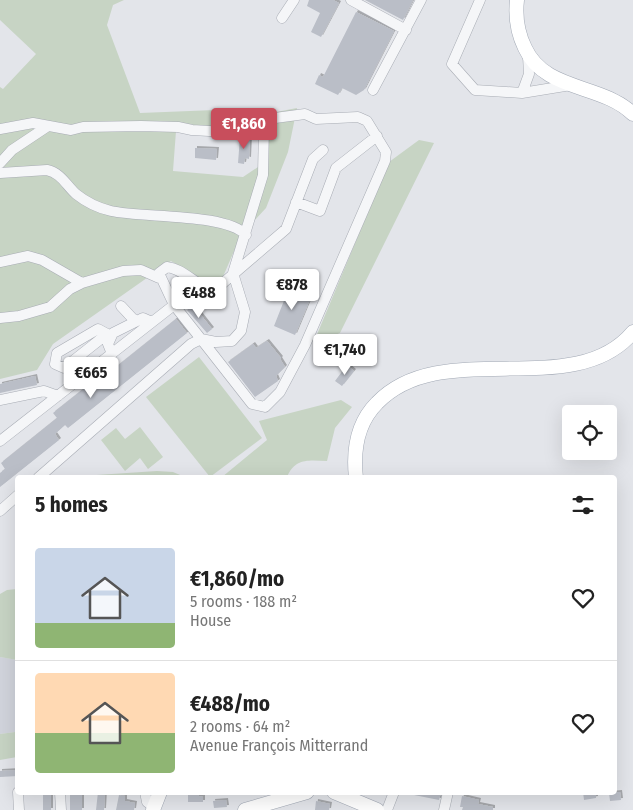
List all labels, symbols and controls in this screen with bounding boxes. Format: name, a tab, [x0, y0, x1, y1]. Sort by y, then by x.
pin: €1,860	[203, 108, 285, 150]
text: €1,860	[222, 114, 266, 133]
pin: €878	[262, 268, 322, 311]
text: €878	[276, 275, 308, 294]
pin: €488	[169, 276, 229, 319]
text: €488	[182, 283, 216, 302]
pin: €1,740	[304, 334, 386, 376]
text: €1,740	[324, 340, 366, 359]
pin: €665	[61, 356, 121, 399]
text: €665	[75, 363, 107, 382]
map controls	[562, 405, 617, 460]
button: locate	[562, 405, 617, 460]
icon: filters	[569, 491, 597, 519]
text: 5 homes	[35, 492, 108, 518]
text: €1,860/mo	[190, 566, 284, 592]
icon: home	[75, 568, 135, 628]
icon: heart	[569, 584, 597, 612]
text: 5 rooms · 188 m²	[190, 592, 297, 611]
text: House	[190, 611, 231, 630]
text: €488/mo	[190, 691, 270, 717]
icon: home	[75, 693, 135, 753]
icon: heart	[569, 709, 597, 737]
text: 2 rooms · 64 m²	[190, 717, 290, 736]
text: Avenue François Mitterrand	[190, 736, 368, 755]

